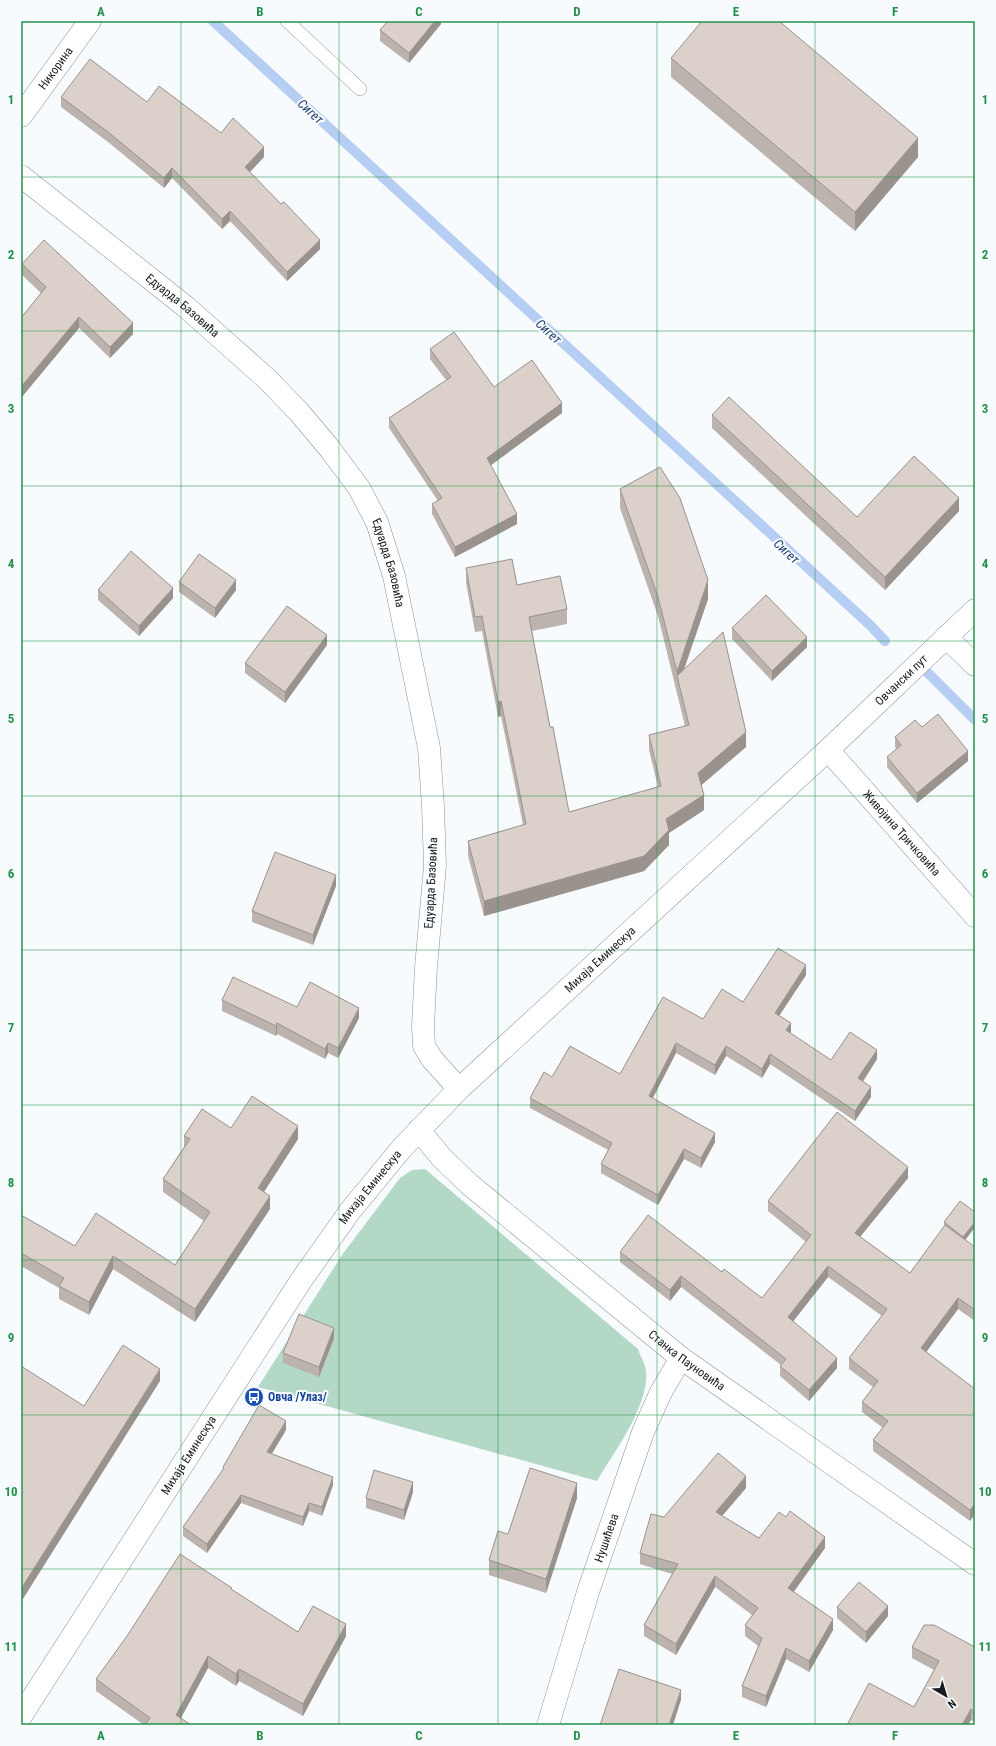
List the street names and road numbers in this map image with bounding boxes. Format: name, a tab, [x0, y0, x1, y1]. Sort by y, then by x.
street label: Никорина	[36, 44, 76, 92]
street label: Едуарда Базовића	[143, 271, 222, 340]
street label: Едуарда Базовића	[369, 516, 407, 609]
street label: Овчански пут	[872, 652, 931, 708]
street label: Живојина Тричковића	[860, 787, 943, 879]
street label: Едуарда Базовића	[422, 837, 440, 929]
street label: Михаја Еминескуа	[562, 923, 638, 995]
street label: Михаја Еминескуа	[336, 1147, 404, 1227]
street label: Станка Пауновића	[646, 1327, 728, 1394]
street label: Михаја Еминескуа	[158, 1413, 219, 1497]
street label: Нушићева	[592, 1512, 621, 1564]

